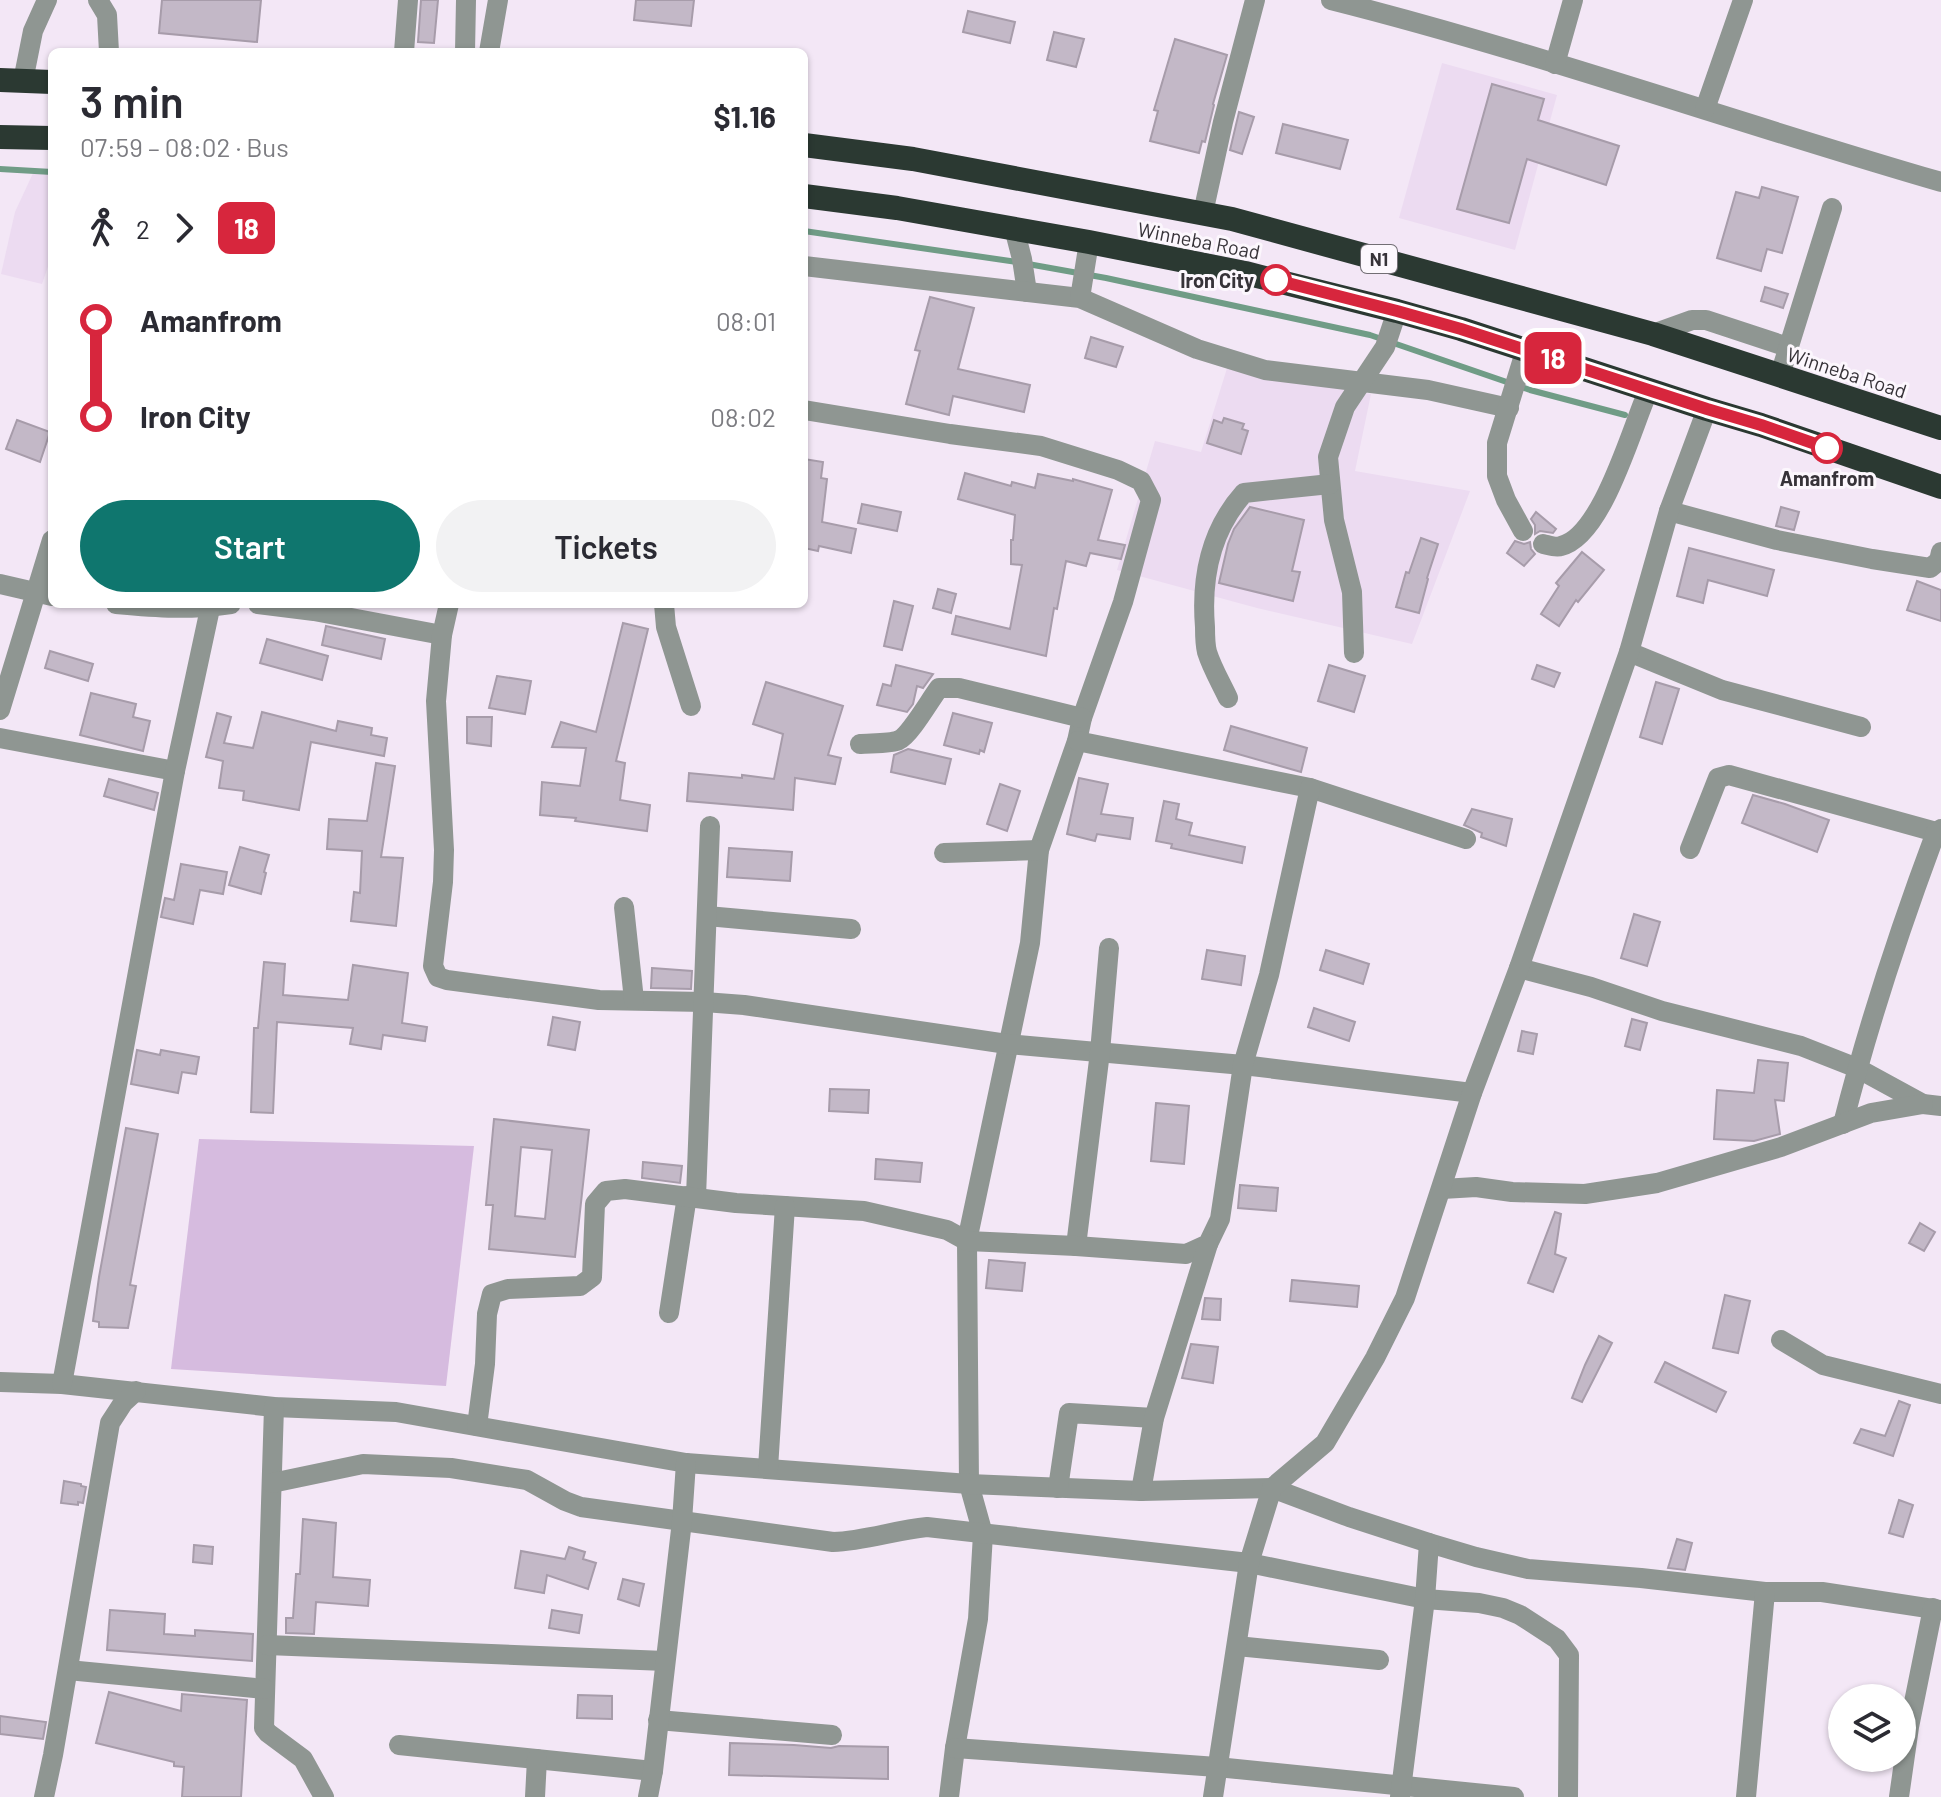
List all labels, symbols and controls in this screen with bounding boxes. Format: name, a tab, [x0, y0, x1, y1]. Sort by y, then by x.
text: 3 min	[80, 74, 184, 127]
text: $1.16	[713, 98, 776, 134]
text: 07:59 – 08:02 · Bus	[80, 131, 289, 162]
icon: walk	[80, 206, 124, 250]
icon: forward	[162, 206, 206, 250]
text: 18	[234, 211, 259, 245]
text: 2	[136, 213, 150, 244]
street label: Winneba Road	[1136, 216, 1262, 264]
road number: N1	[1361, 245, 1397, 273]
marker: Iron City	[1261, 265, 1291, 295]
place label: Iron City	[1180, 268, 1254, 292]
text: Amanfrom	[140, 302, 282, 338]
text: 08:01	[716, 305, 776, 336]
line badge: 18	[1517, 332, 1589, 384]
text: 18	[1540, 341, 1566, 375]
street label: Winneba Road	[1784, 341, 1910, 403]
text: Iron City	[140, 398, 251, 434]
text: 08:02	[710, 401, 776, 432]
marker: Amanfrom	[1812, 433, 1842, 463]
place label: Amanfrom	[1780, 466, 1874, 490]
button: Start	[80, 500, 420, 592]
button: Tickets	[436, 500, 776, 592]
map controls	[1828, 1684, 1916, 1772]
button: layers	[1828, 1684, 1916, 1772]

